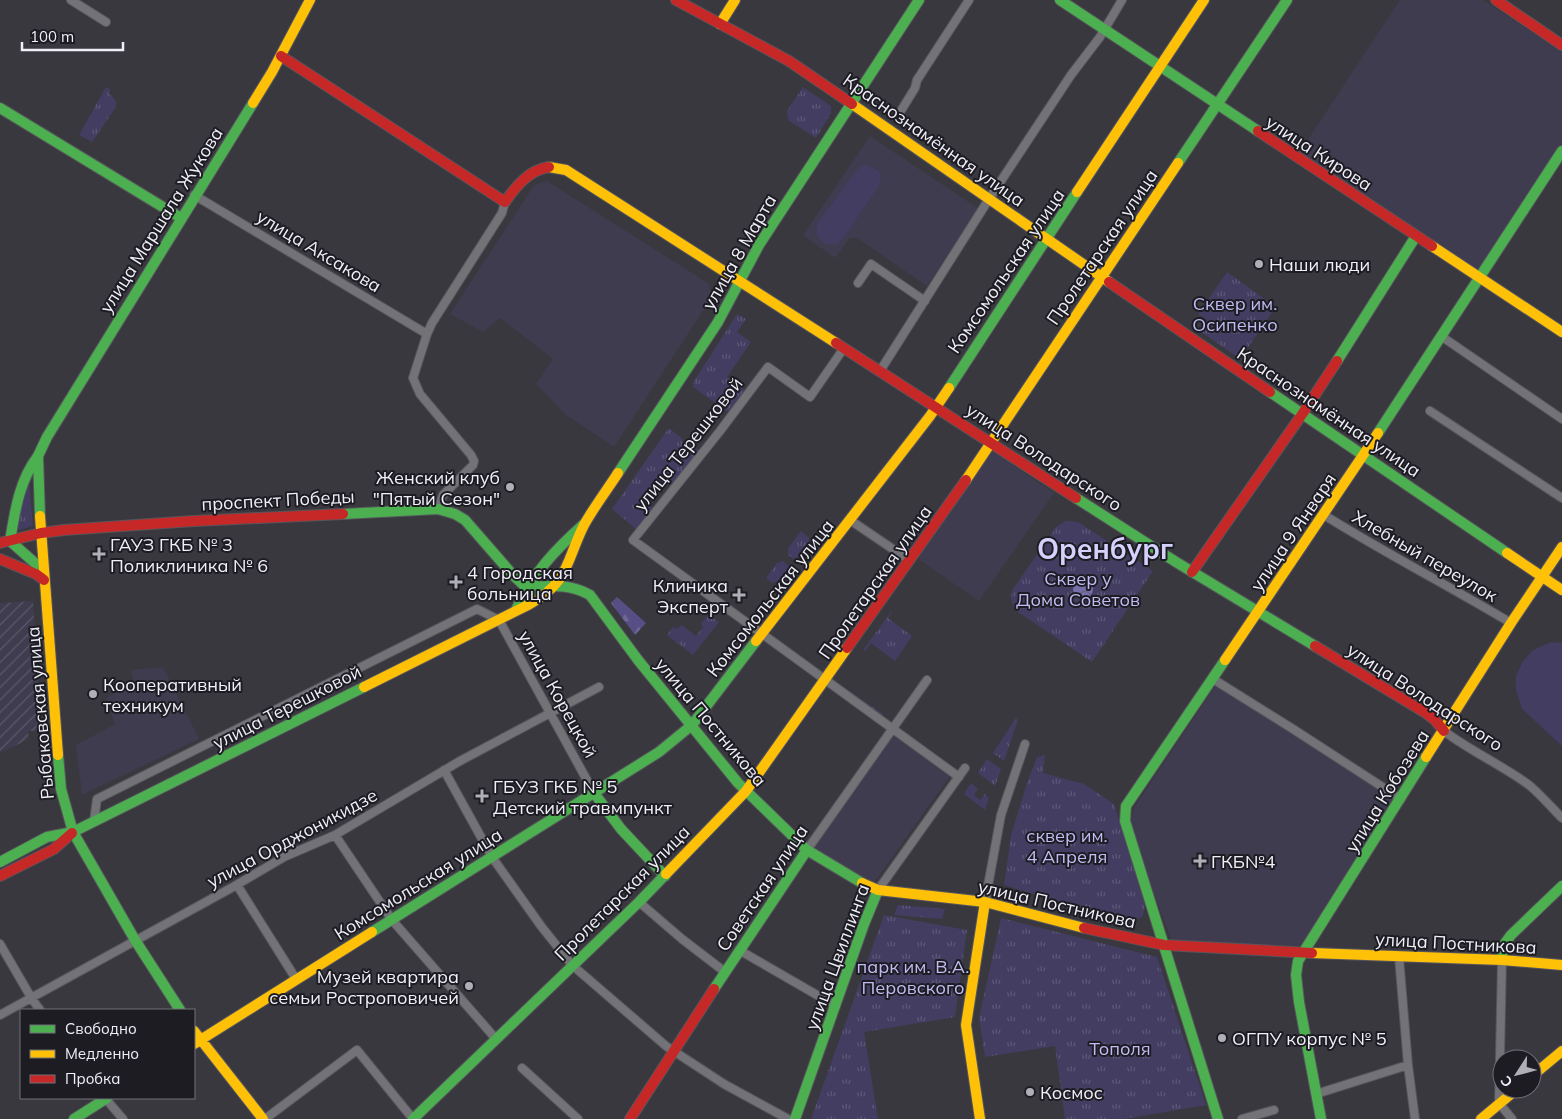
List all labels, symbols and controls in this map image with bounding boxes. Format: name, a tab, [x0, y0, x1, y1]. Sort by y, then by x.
scale bar	[22, 20, 124, 52]
text: 100 m	[30, 27, 74, 46]
street label: Краснознамённая улица	[839, 68, 1029, 212]
street label: улица Кирова	[1262, 110, 1376, 196]
street label: улица Маршала Жукова	[94, 123, 228, 317]
street label: Пролетарская улица	[1041, 165, 1163, 329]
street label: Комсомольская улица	[942, 184, 1070, 358]
street label: улица 8 Марта	[697, 190, 781, 314]
street label: улица Аксакова	[253, 205, 385, 297]
place label: Наши люди	[1269, 253, 1370, 276]
marker: Наши люди	[1253, 258, 1265, 270]
park label: Сквер им. Осипенко	[1192, 292, 1278, 336]
street label: Краснознамённая улица	[1233, 342, 1425, 482]
street label: улица Терешковой	[629, 372, 747, 516]
street label: улица Володарского	[962, 398, 1126, 516]
place label: Женский клуб "Пятый Сезон"	[373, 466, 500, 510]
street label: улица 9 Января	[1245, 468, 1341, 596]
marker: Женский клуб "Пятый Сезон"	[504, 481, 516, 493]
street label: проспект Победы	[201, 484, 355, 516]
street label: Пролетарская улица	[813, 501, 937, 663]
street label: Хлебный переулок	[1348, 505, 1502, 607]
street label: Комсомольская улица	[701, 515, 839, 681]
district label: Оренбург	[1037, 531, 1173, 566]
place label: ГАУЗ ГКБ № 3 Поликлиника № 6	[110, 533, 268, 577]
marker: ГАУЗ ГКБ № 3 Поликлиника № 6	[92, 547, 106, 561]
place label: 4 Городская больница	[467, 561, 573, 605]
park label: Сквер у Дома Советов	[1016, 567, 1140, 611]
place label: Клиника Эксперт	[653, 574, 729, 618]
marker: 4 Городская больница	[449, 575, 463, 589]
marker: Клиника Эксперт	[732, 588, 746, 602]
street label: Рыбаковская улица	[21, 626, 59, 800]
street label: улица Корецкой	[513, 626, 603, 762]
street label: улица Володарского	[1343, 638, 1507, 756]
street label: улица Постникова	[650, 653, 772, 791]
street label: улица Терешковой	[209, 660, 365, 754]
place label: Кооперативный техникум	[103, 673, 242, 717]
marker: Кооперативный техникум	[87, 688, 99, 700]
street label: улица Кобозева	[1340, 725, 1434, 857]
place label: ГБУЗ ГКБ № 5 Детский травмпункт	[493, 775, 673, 819]
street label: улица Орджоникидзе	[203, 783, 381, 893]
marker: ГБУЗ ГКБ № 5 Детский травмпункт	[475, 789, 489, 803]
street label: Пролетарская улица	[549, 820, 695, 966]
street label: Советская улица	[711, 820, 813, 956]
street label: Комсомольская улица	[330, 823, 506, 945]
park label: сквер им. 4 Апреля	[1026, 824, 1108, 868]
place label: ГКБ№4	[1211, 850, 1276, 873]
marker: ГКБ№4	[1193, 854, 1207, 868]
street label: улица Постникова	[976, 875, 1138, 933]
street label: улица Цвиллинга	[800, 881, 874, 1033]
street label: улица Постникова	[1375, 927, 1537, 959]
park label: парк им. В.А. Перовского	[857, 955, 969, 999]
place label: Музей квартира семьи Ростроповичей	[269, 965, 459, 1009]
marker: Музей квартира семьи Ростроповичей	[463, 980, 475, 992]
legend	[20, 1009, 195, 1099]
text: Свободно	[65, 1019, 137, 1038]
place label: ОГПУ корпус № 5	[1232, 1027, 1387, 1050]
marker: ОГПУ корпус № 5	[1216, 1032, 1228, 1044]
park label: Тополя	[1089, 1037, 1151, 1060]
text: Медленно	[65, 1044, 139, 1063]
north arrow	[1492, 1049, 1542, 1099]
text: Пробка	[65, 1069, 120, 1088]
text: С	[1496, 1072, 1517, 1091]
place label: Космос	[1040, 1081, 1103, 1104]
marker: Космос	[1024, 1086, 1036, 1098]

